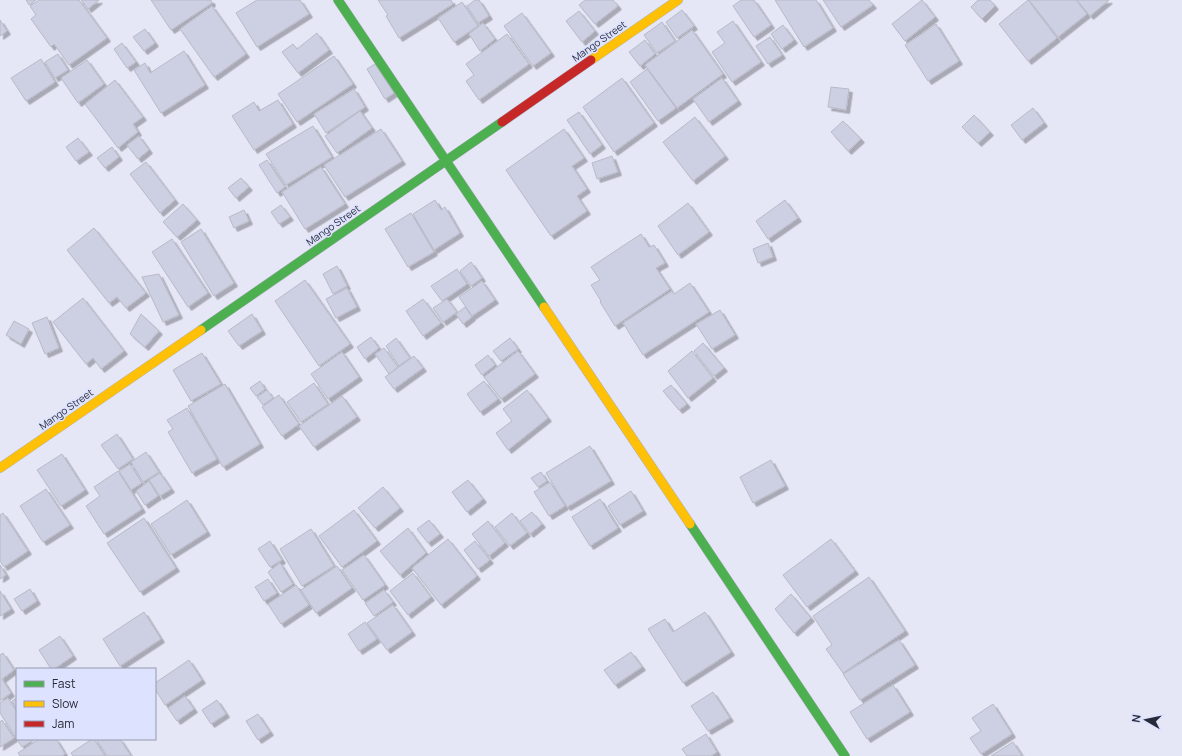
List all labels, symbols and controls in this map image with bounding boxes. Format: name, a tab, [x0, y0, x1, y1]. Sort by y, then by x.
street label: Mango Street	[569, 17, 629, 65]
street label: Mango Street	[303, 201, 363, 249]
street label: Mango Street	[36, 385, 96, 433]
legend	[16, 668, 156, 740]
text: Fast	[52, 675, 76, 692]
text: Slow	[52, 695, 78, 712]
north arrow	[1126, 700, 1166, 740]
text: N	[1128, 713, 1144, 723]
text: Jam	[52, 715, 74, 732]

